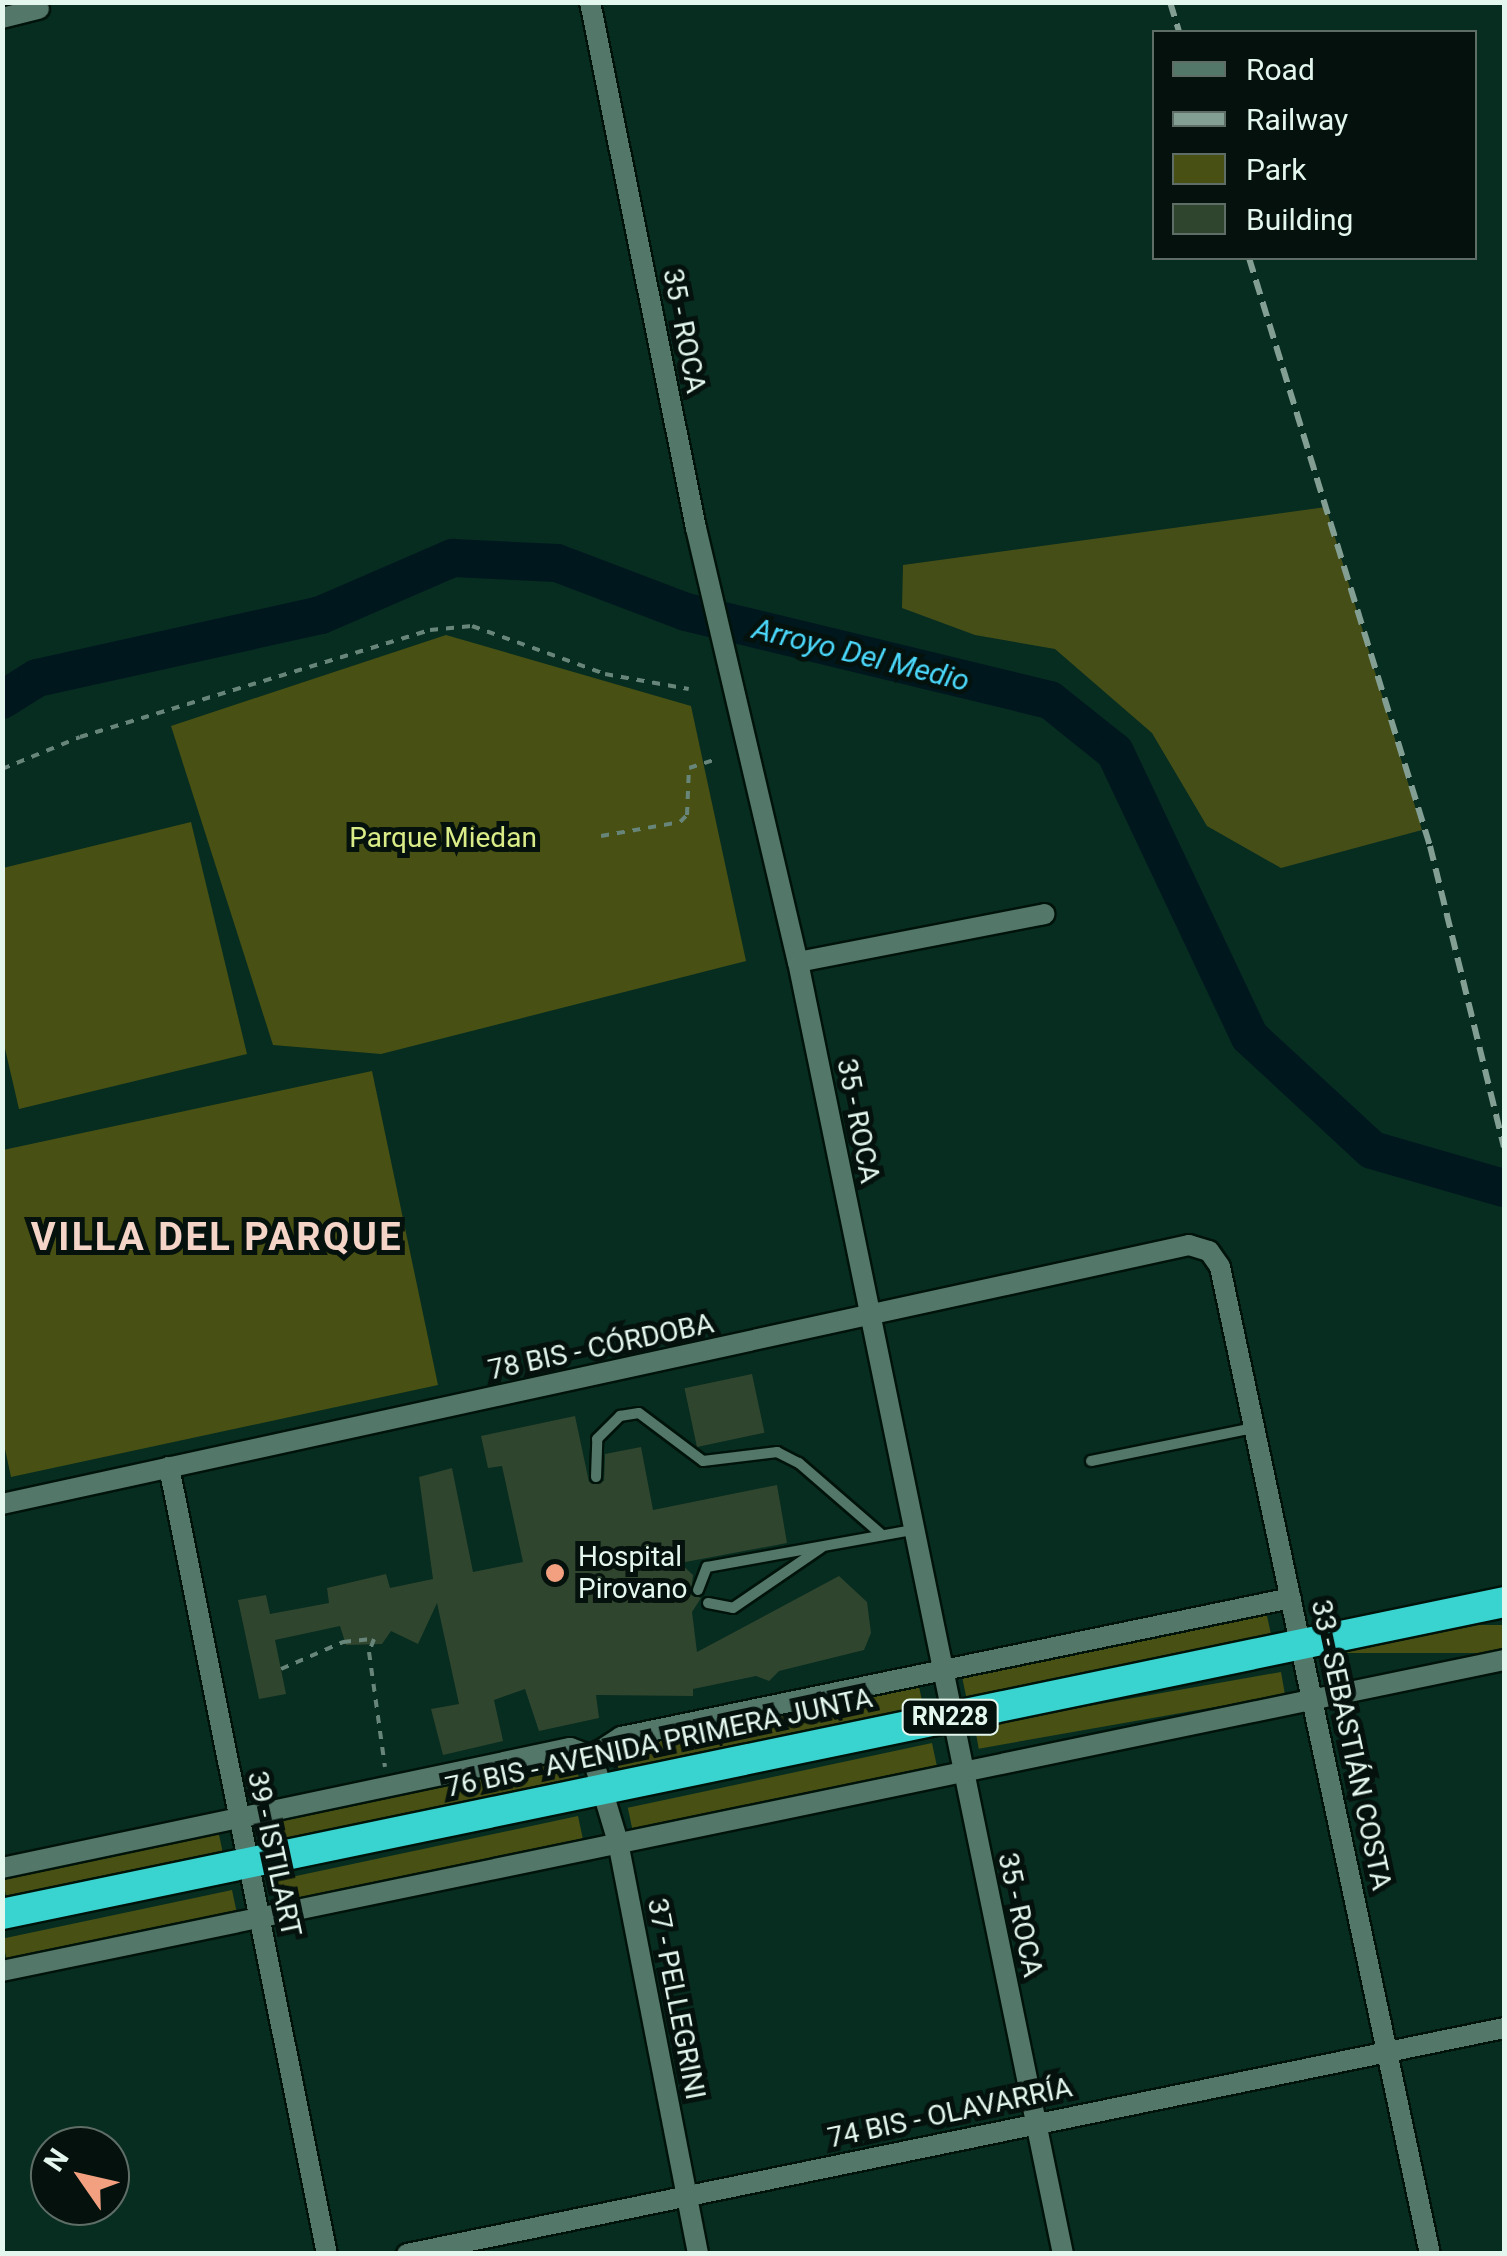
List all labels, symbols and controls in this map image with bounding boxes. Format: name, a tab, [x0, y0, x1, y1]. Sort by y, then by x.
legend	[1152, 30, 1477, 260]
text: Road	[1246, 52, 1315, 87]
text: Railway	[1246, 102, 1348, 137]
text: Park	[1246, 152, 1306, 187]
text: Building	[1246, 202, 1353, 237]
street label: 35 - ROCA	[655, 266, 713, 396]
water label: Arroyo Del Medio	[749, 611, 973, 699]
park label: Parque Miedan	[349, 821, 537, 855]
street label: 35 - ROCA	[829, 1056, 887, 1186]
district label: VILLA DEL PARQUE	[31, 1215, 403, 1261]
street label: 78 BIS - CÓRDOBA	[485, 1307, 717, 1387]
place label: Hospital Pirovano	[578, 1540, 687, 1606]
marker: Hospital Pirovano	[542, 1560, 568, 1586]
street label: 33 - SEBASTIÁN COSTA	[1304, 1597, 1398, 1893]
street label: 76 BIS - AVENIDA PRIMERA JUNTA	[442, 1681, 876, 1805]
road number: RN228	[900, 1697, 1000, 1737]
street label: 39 - ISTILART	[240, 1768, 308, 1940]
street label: 35 - ROCA	[990, 1850, 1050, 1980]
street label: 37 - PELLEGRINI	[640, 1896, 712, 2102]
street label: 74 BIS - OLAVARRÍA	[825, 2071, 1075, 2155]
north arrow	[30, 2126, 130, 2226]
text: N	[37, 2143, 76, 2177]

